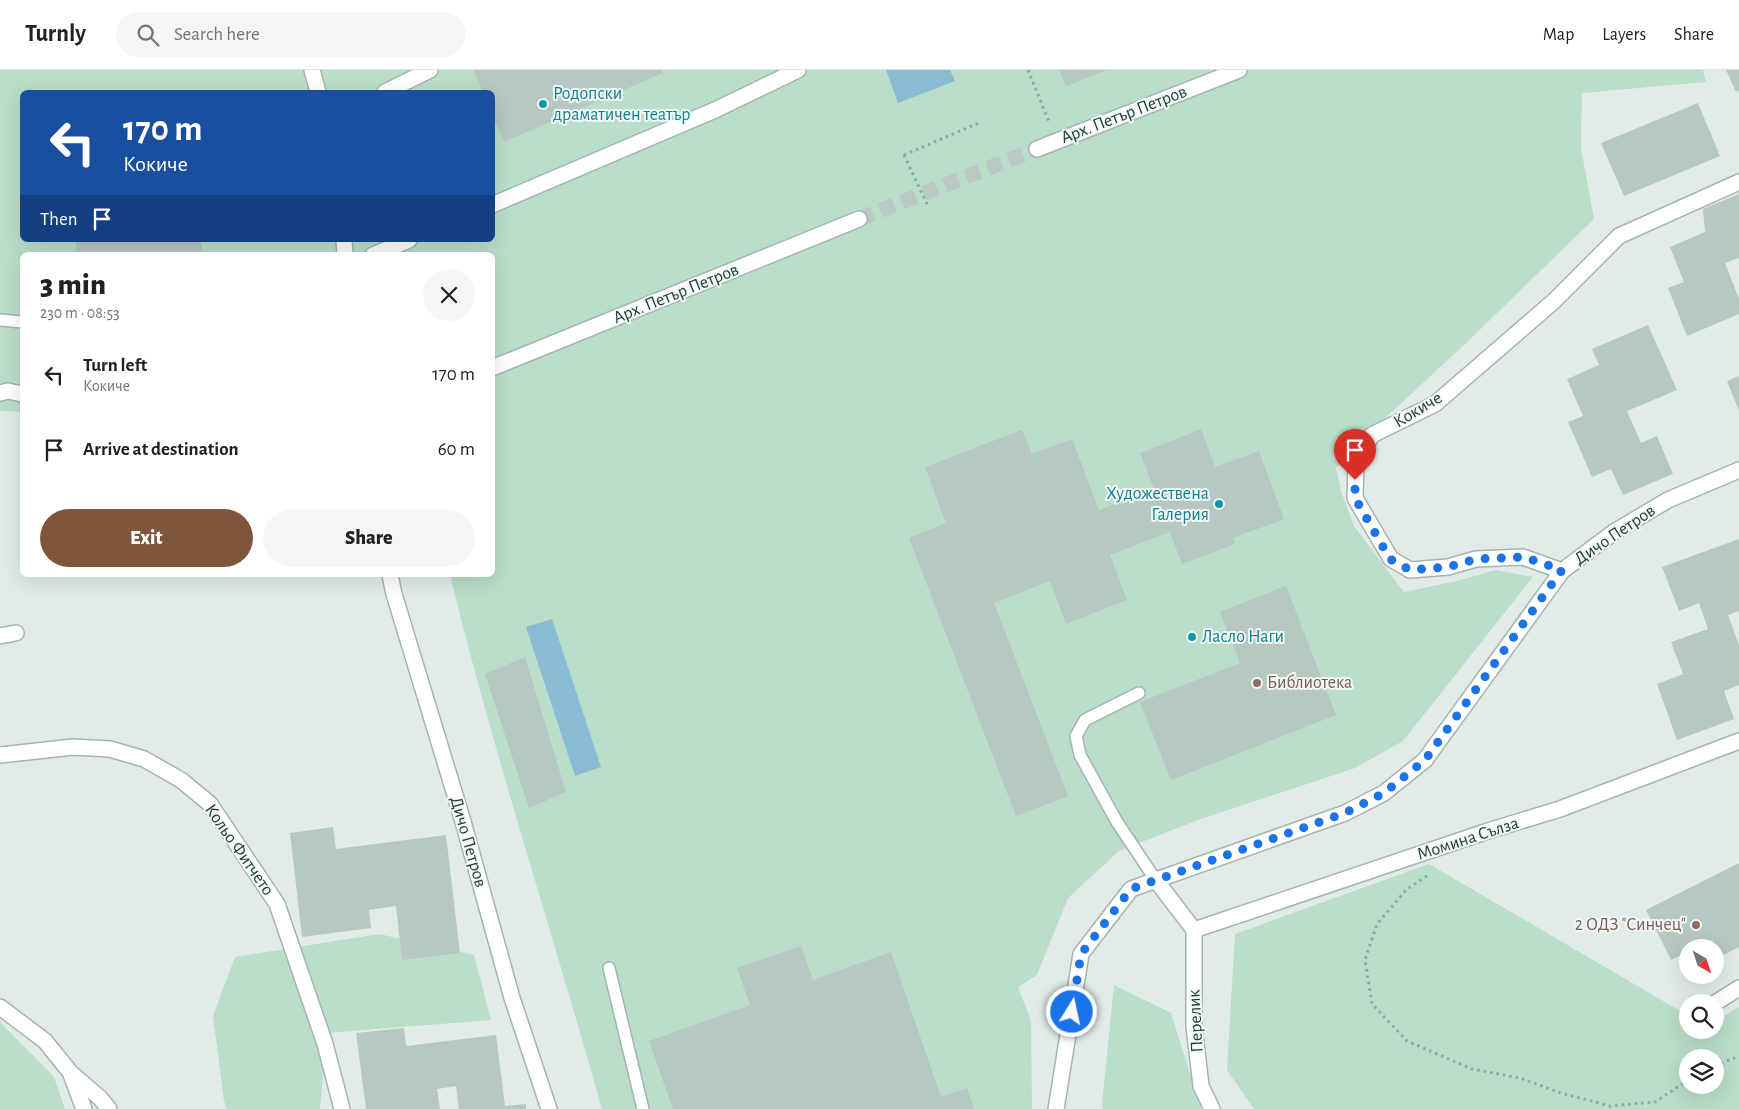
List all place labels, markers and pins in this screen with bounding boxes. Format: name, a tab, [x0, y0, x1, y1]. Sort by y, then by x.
place label: Родопски драматичен театър	[553, 85, 690, 124]
marker: Родопски драматичен театър	[537, 98, 549, 110]
pin	[1334, 429, 1376, 480]
place label: Художествена Галерия	[1106, 485, 1209, 524]
marker: Художествена Галерия	[1213, 498, 1225, 510]
place label: Ласло Наги	[1202, 628, 1284, 646]
marker: Ласло Наги	[1186, 631, 1198, 643]
place label: Библиотека	[1267, 673, 1352, 692]
marker: Библиотека	[1251, 677, 1263, 689]
place label: 2 ОДЗ "Синчец"	[1575, 916, 1686, 934]
marker: 2 ОДЗ "Синчец"	[1690, 919, 1702, 931]

